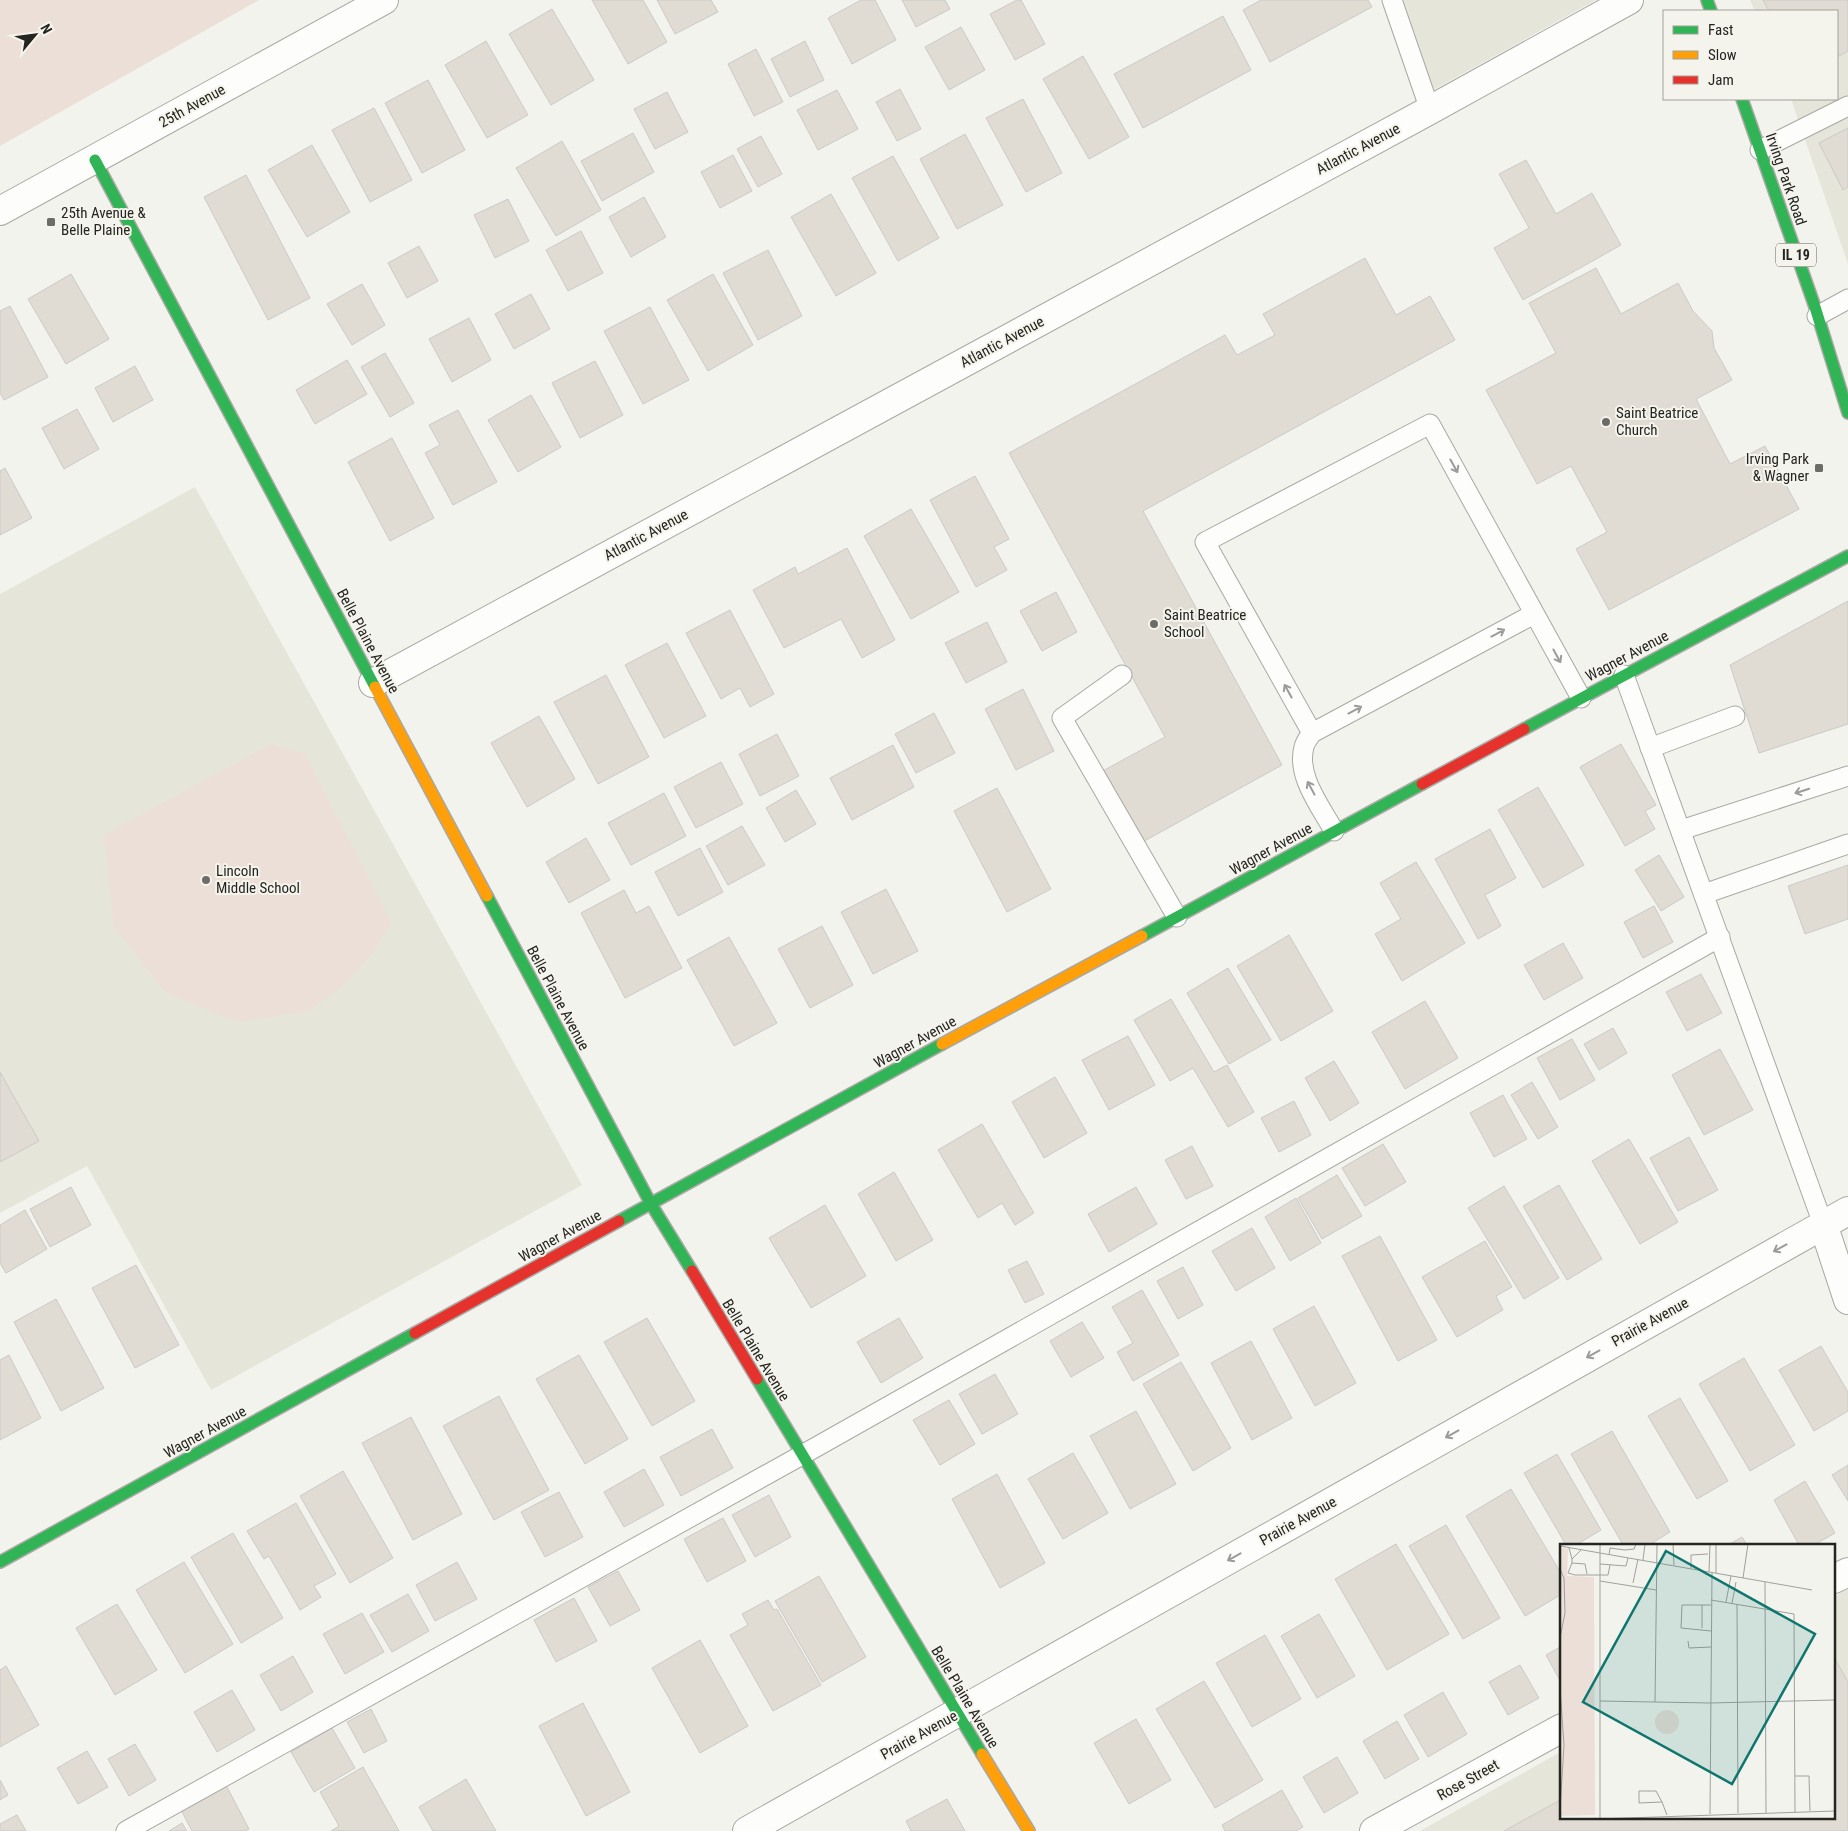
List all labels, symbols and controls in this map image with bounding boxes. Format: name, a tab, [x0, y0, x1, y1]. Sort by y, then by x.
north arrow	[10, 10, 60, 60]
legend	[1663, 10, 1838, 100]
text: N	[37, 21, 55, 36]
text: Fast	[1708, 21, 1733, 39]
text: Slow	[1708, 46, 1737, 64]
text: Jam	[1708, 71, 1734, 89]
street label: 25th Avenue	[156, 80, 228, 132]
street label: Atlantic Avenue	[1313, 119, 1403, 179]
street label: Irving Park Road	[1762, 130, 1810, 228]
place label: 25th Avenue & Belle Plaine	[61, 204, 147, 239]
marker: 25th Avenue & Belle Plaine	[45, 216, 57, 228]
road number: IL 19	[1776, 244, 1816, 266]
street label: Atlantic Avenue	[957, 312, 1047, 372]
place label: Saint Beatrice Church	[1616, 404, 1698, 439]
marker: Saint Beatrice Church	[1600, 416, 1612, 428]
place label: Irving Park & Wagner	[1746, 450, 1809, 485]
one-way arrow	[1449, 459, 1459, 474]
marker: Irving Park & Wagner	[1813, 462, 1825, 474]
street label: Atlantic Avenue	[601, 505, 691, 565]
street label: Belle Plaine Avenue	[333, 586, 403, 696]
place label: Saint Beatrice School	[1164, 606, 1246, 641]
marker: Saint Beatrice School	[1148, 618, 1160, 630]
street label: Wagner Avenue	[1582, 627, 1672, 685]
one-way arrow	[1490, 628, 1505, 638]
one-way arrow	[1553, 648, 1563, 662]
one-way arrow	[1283, 683, 1293, 698]
one-way arrow	[1347, 705, 1362, 715]
one-way arrow	[1306, 781, 1316, 796]
one-way arrow	[1794, 787, 1810, 796]
street label: Wagner Avenue	[1227, 819, 1315, 879]
place label: Lincoln Middle School	[216, 862, 300, 897]
marker: Lincoln Middle School	[200, 874, 212, 886]
street label: Belle Plaine Avenue	[523, 943, 593, 1053]
street label: Wagner Avenue	[871, 1012, 959, 1072]
street label: Wagner Avenue	[516, 1206, 604, 1266]
one-way arrow	[1773, 1243, 1788, 1253]
street label: Prairie Avenue	[1609, 1294, 1691, 1350]
street label: Belle Plaine Avenue	[718, 1296, 794, 1404]
one-way arrow	[1586, 1349, 1601, 1359]
street label: Wagner Avenue	[161, 1402, 249, 1462]
one-way arrow	[1444, 1429, 1459, 1439]
street label: Prairie Avenue	[1257, 1493, 1339, 1549]
inset map	[1560, 1544, 1836, 1818]
one-way arrow	[1227, 1553, 1242, 1562]
street label: Belle Plaine Avenue	[927, 1643, 1003, 1751]
street label: Prairie Avenue	[878, 1707, 960, 1763]
street label: Rose Street	[1434, 1756, 1502, 1804]

